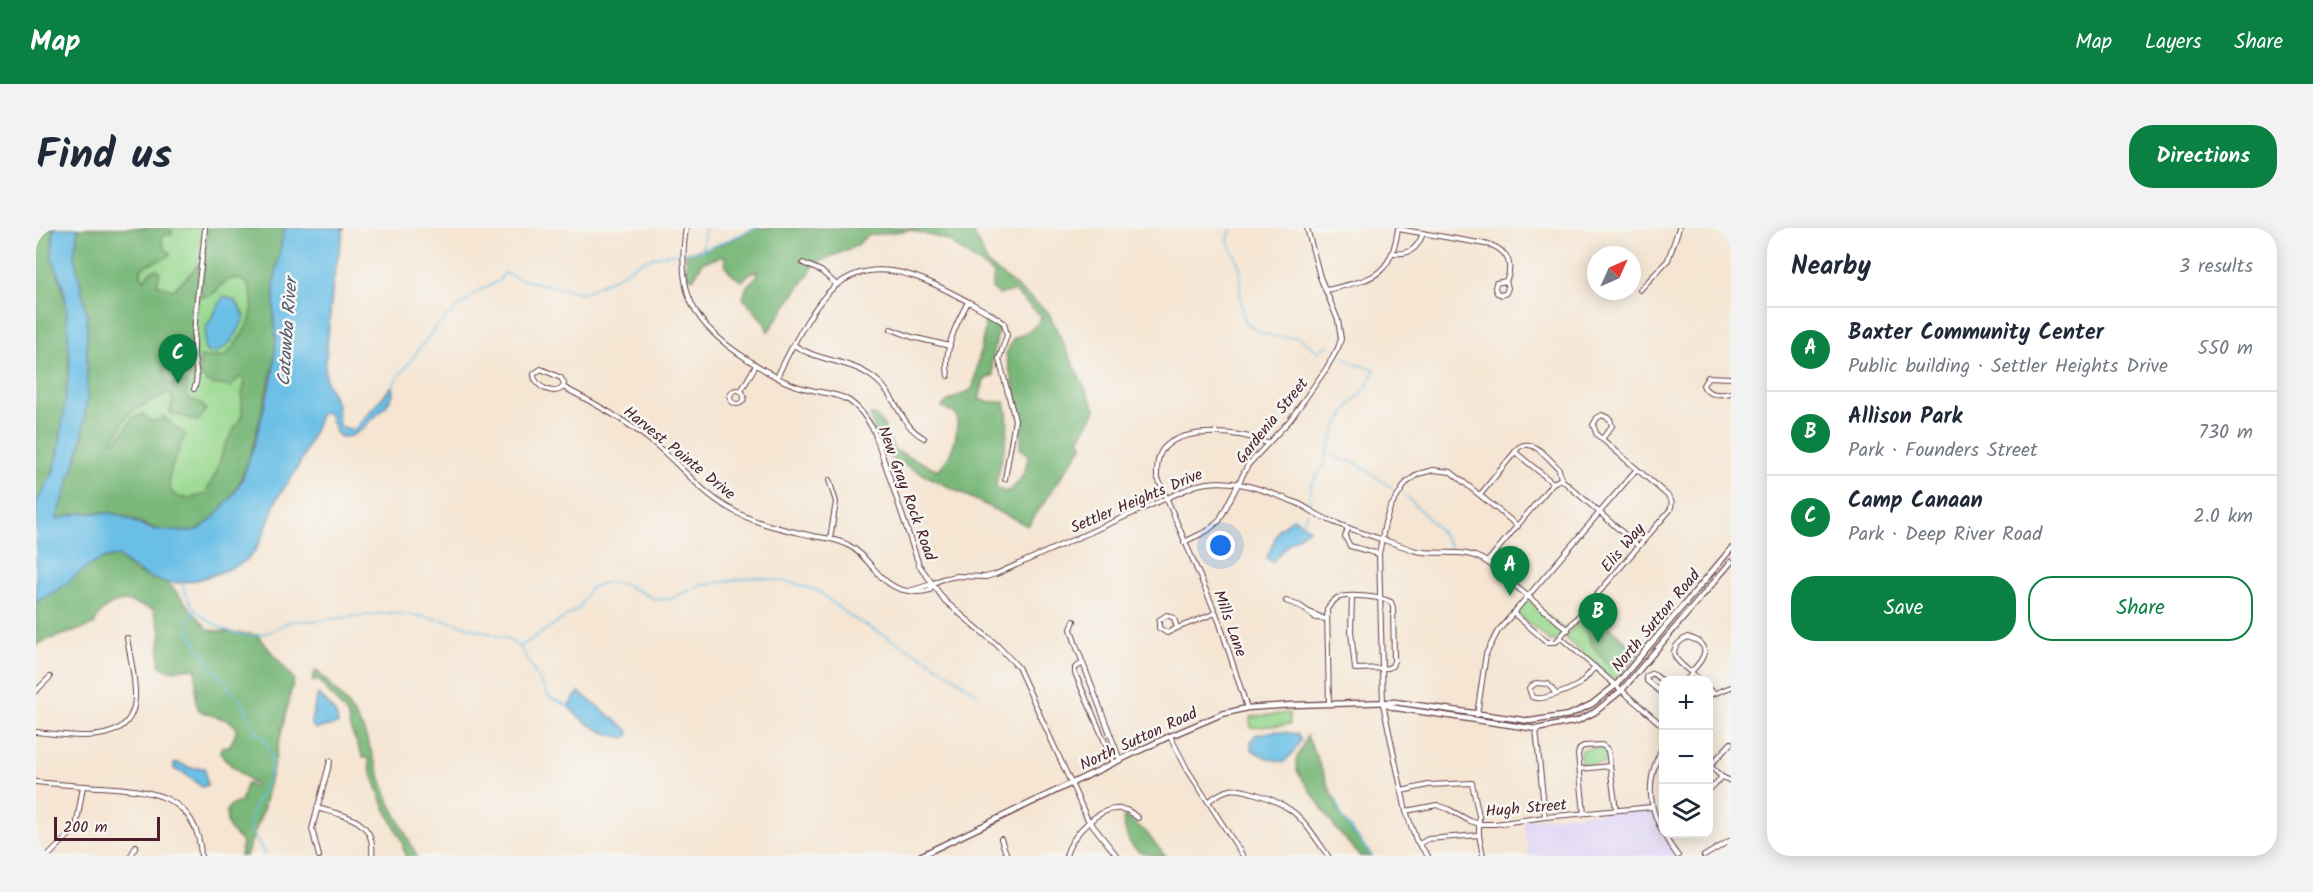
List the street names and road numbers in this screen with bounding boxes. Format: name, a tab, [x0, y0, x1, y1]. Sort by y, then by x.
street label: Gardenia Street	[1230, 372, 1315, 469]
street label: Harvest Pointe Drive	[617, 400, 741, 506]
street label: New Gray Rock Road	[871, 423, 943, 565]
street label: Settler Heights Drive	[1067, 462, 1207, 541]
street label: Elis Way	[1595, 517, 1652, 578]
street label: North Sutton Road	[1606, 563, 1707, 678]
street label: Mills Lane	[1206, 587, 1253, 660]
street label: North Sutton Road	[1076, 701, 1203, 778]
street label: Hugh Street	[1484, 792, 1569, 825]

